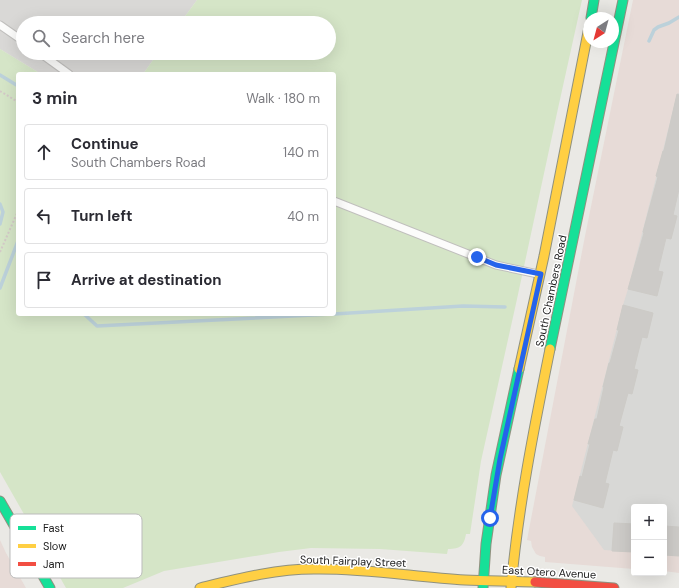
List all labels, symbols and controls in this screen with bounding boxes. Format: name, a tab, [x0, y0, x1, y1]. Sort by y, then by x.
north arrow	[583, 12, 619, 48]
search box	[16, 16, 336, 60]
icon: search	[30, 27, 52, 49]
text: Search here	[62, 28, 145, 48]
text: 3 min	[32, 87, 77, 109]
text: Walk · 180 m	[246, 90, 320, 107]
text: Continue	[71, 134, 139, 154]
icon: ahead	[33, 141, 55, 163]
text: 140 m	[283, 144, 319, 161]
text: South Chambers Road	[71, 154, 206, 171]
icon: left	[33, 205, 55, 227]
text: Turn left	[71, 206, 132, 226]
text: 40 m	[287, 208, 319, 225]
street label: South Chambers Road	[532, 234, 570, 348]
route end	[468, 248, 486, 266]
icon: arrive	[33, 269, 55, 291]
text: Arrive at destination	[71, 270, 222, 290]
map controls	[631, 504, 667, 576]
button: +	[631, 504, 667, 540]
route start	[481, 509, 499, 527]
legend	[10, 514, 142, 578]
text: Fast	[43, 521, 64, 535]
text: Slow	[43, 539, 67, 553]
button: −	[631, 540, 667, 576]
street label: South Fairplay Street	[300, 552, 406, 570]
text: Jam	[43, 557, 64, 571]
street label: East Otero Avenue	[502, 563, 596, 581]

